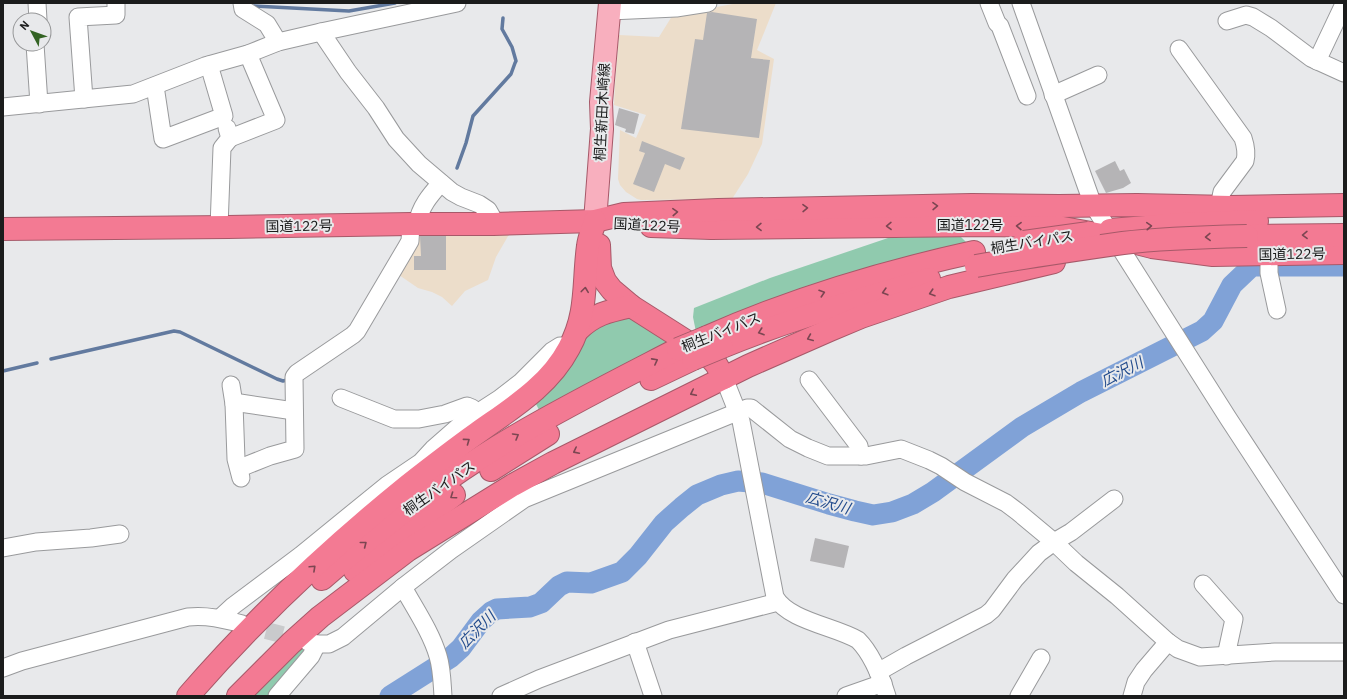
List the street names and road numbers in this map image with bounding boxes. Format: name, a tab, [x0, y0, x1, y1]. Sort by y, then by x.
street label: 桐生新田木崎線	[590, 63, 614, 161]
street label: 国道122号	[613, 214, 681, 236]
street label: 国道122号	[265, 216, 333, 236]
street label: 国道122号	[936, 216, 1004, 234]
street label: 桐生バイパス	[989, 227, 1075, 257]
street label: 国道122号	[1258, 244, 1326, 264]
street label: 桐生バイパス	[679, 308, 763, 356]
street label: 桐生バイパス	[400, 457, 478, 519]

